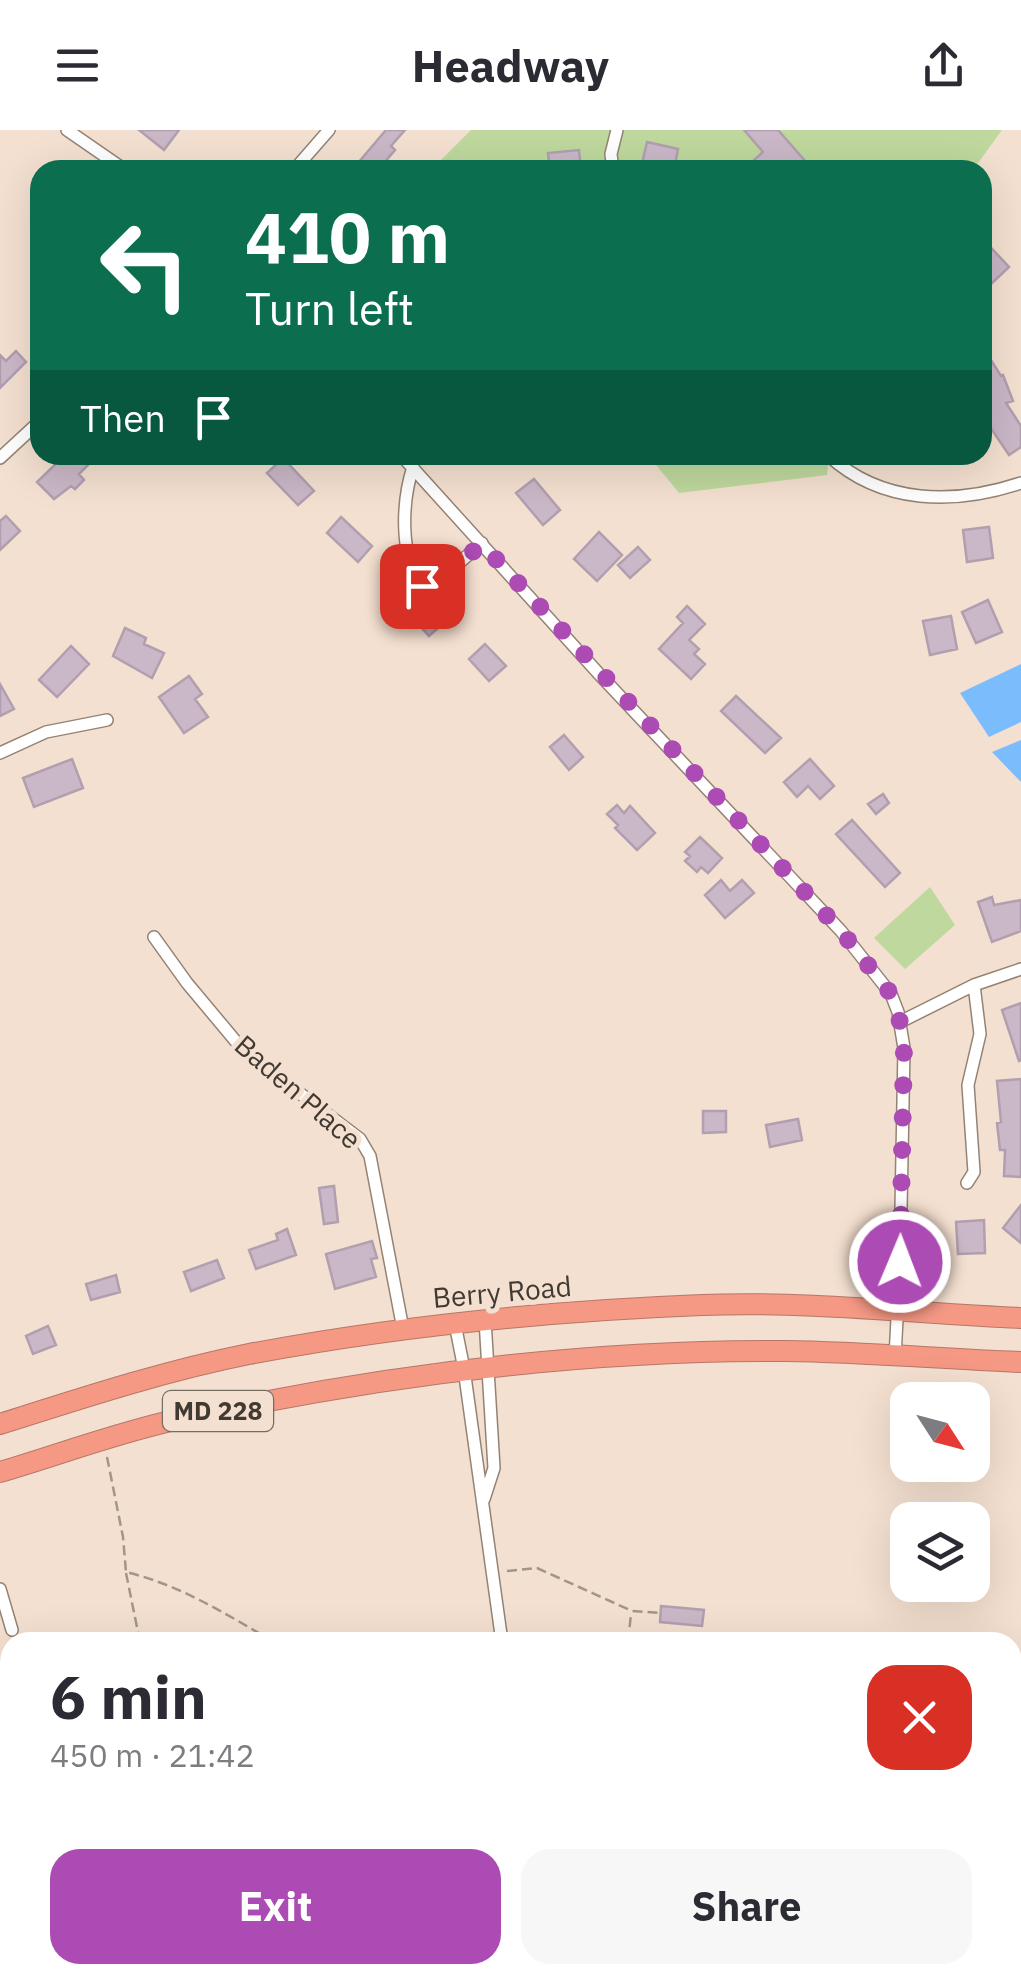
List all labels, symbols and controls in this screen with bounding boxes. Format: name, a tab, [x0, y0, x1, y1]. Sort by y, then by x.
text: Headway	[412, 36, 609, 94]
icon: menu	[50, 38, 105, 93]
icon: share	[916, 38, 971, 93]
text: 410 m	[245, 191, 450, 282]
icon: left	[80, 200, 210, 330]
text: Turn left	[245, 279, 414, 337]
icon: arrive	[186, 390, 241, 445]
text: Then	[80, 393, 166, 442]
pin	[380, 544, 465, 629]
icon: arrive	[395, 559, 450, 614]
street label: Baden Place	[227, 1026, 369, 1157]
position arrow	[848, 1210, 952, 1314]
street label: Berry Road	[431, 1267, 573, 1316]
north arrow	[890, 1382, 990, 1482]
map controls	[890, 1382, 990, 1602]
road number: MD 228	[163, 1391, 273, 1431]
button: layers	[890, 1502, 990, 1602]
text: 6 min	[50, 1657, 207, 1736]
button: close	[867, 1665, 972, 1770]
text: 450 m · 21:42	[50, 1734, 255, 1776]
button: Exit	[50, 1849, 501, 1964]
button: Share	[521, 1849, 972, 1964]

